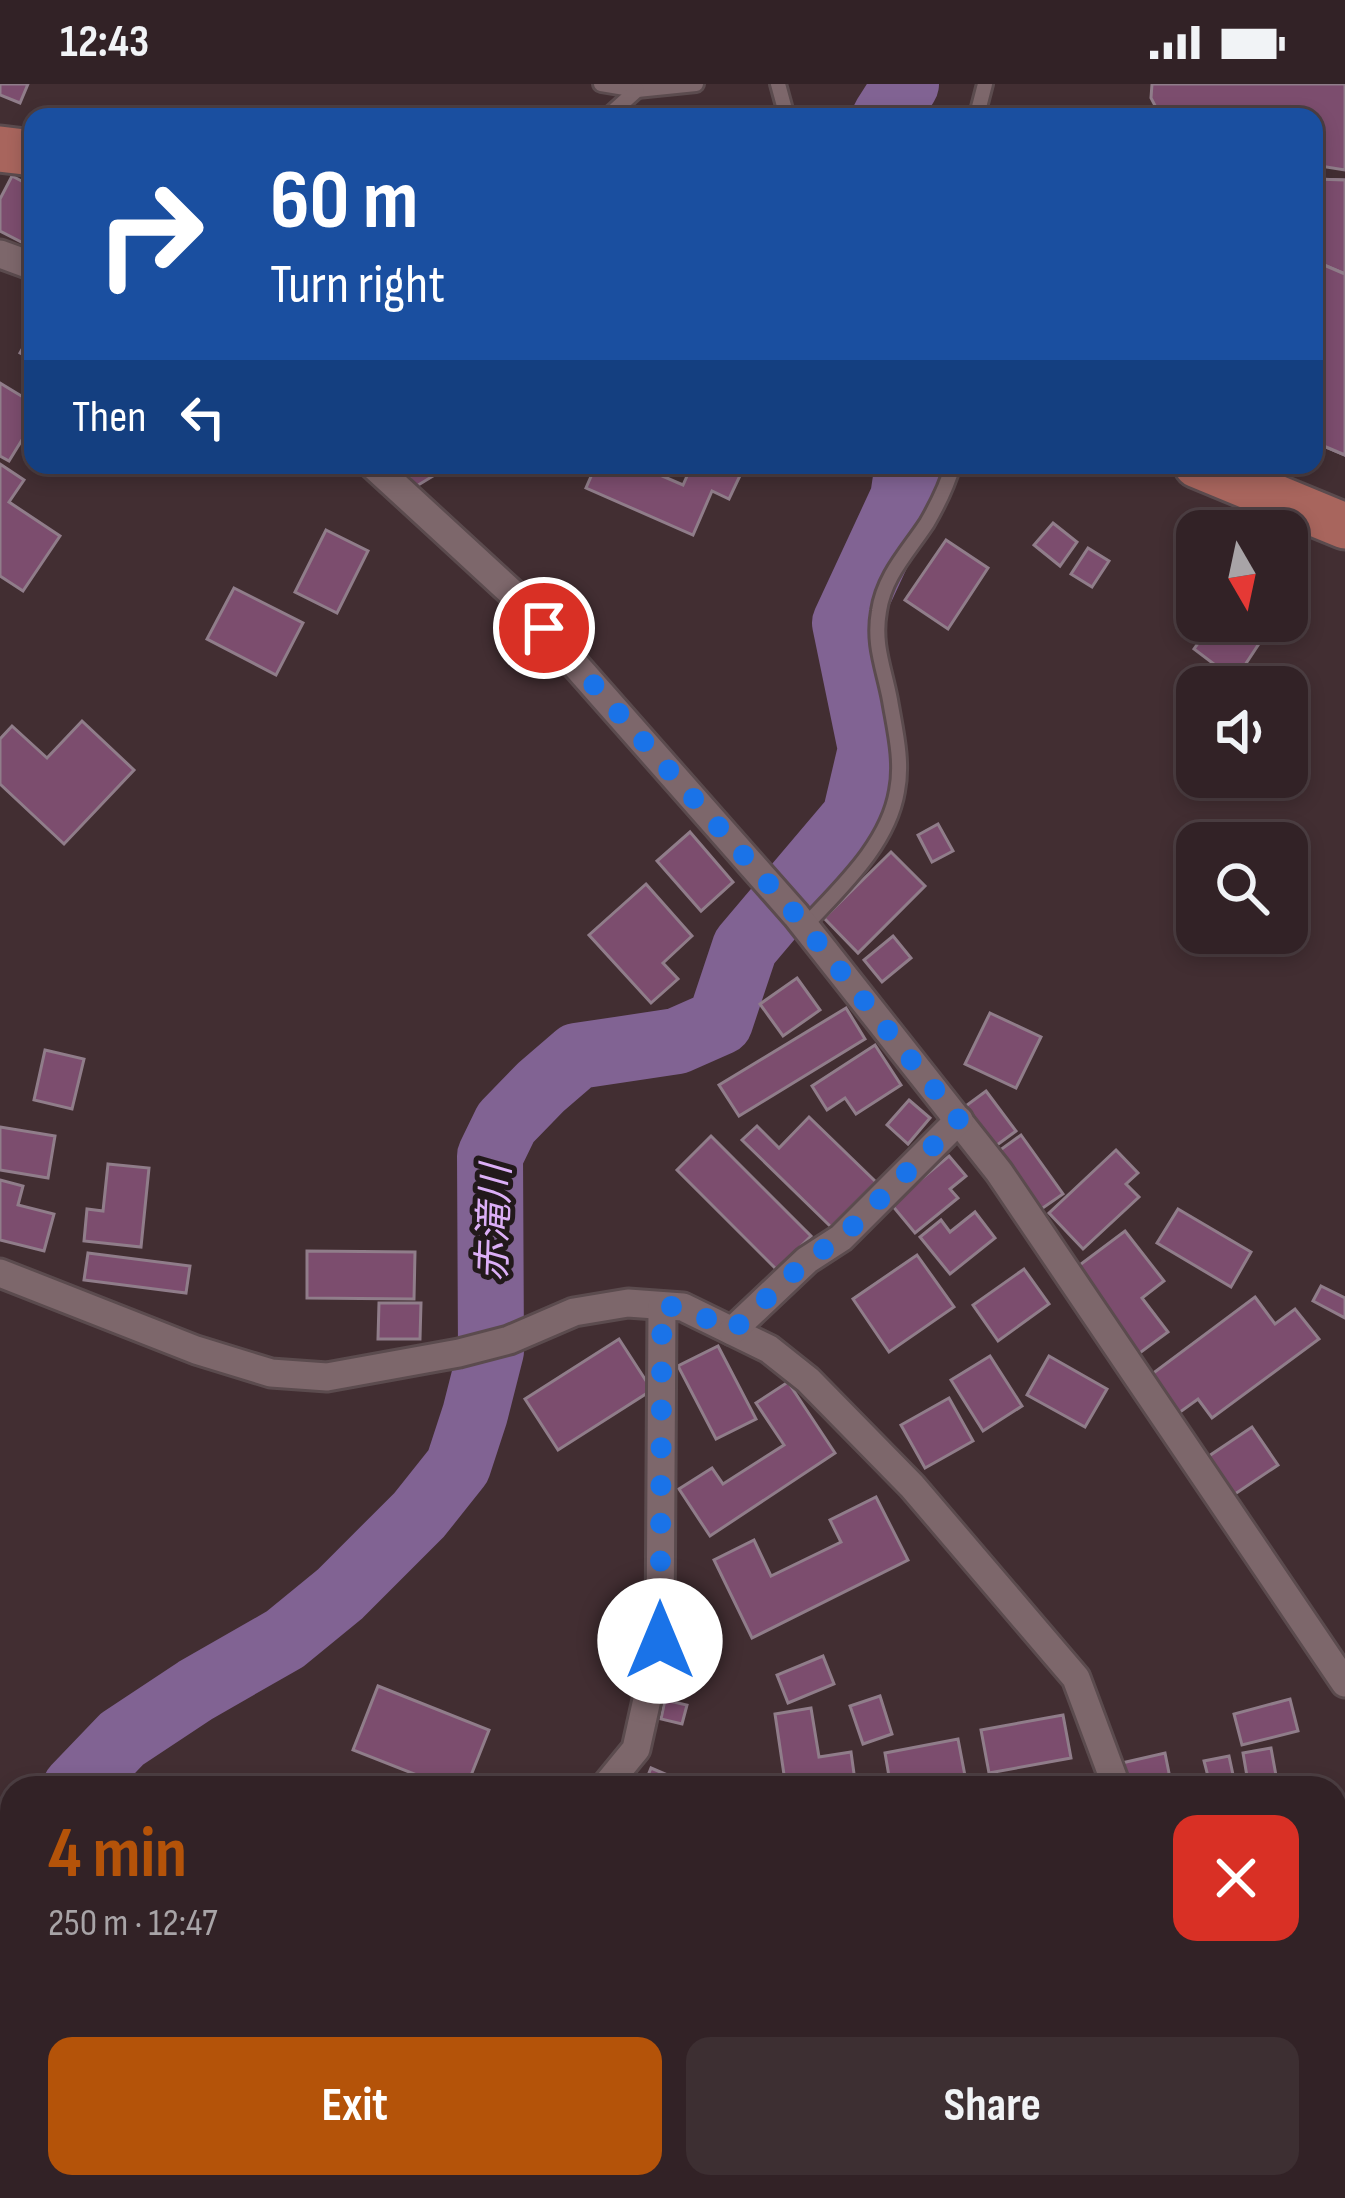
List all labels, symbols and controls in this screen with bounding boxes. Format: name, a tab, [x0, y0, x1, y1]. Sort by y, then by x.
text: 12:43	[60, 15, 149, 70]
text: 60 m	[270, 151, 418, 252]
icon: right	[72, 156, 228, 312]
text: Turn right	[270, 253, 445, 318]
icon: left	[170, 384, 236, 450]
text: Then	[72, 390, 146, 445]
north arrow	[1176, 510, 1308, 642]
map controls	[1176, 510, 1308, 954]
pin	[493, 577, 595, 679]
icon: arrive	[511, 595, 577, 661]
button: sound	[1176, 666, 1308, 798]
button: search	[1176, 822, 1308, 954]
water label: 赤滝川	[470, 1160, 521, 1282]
position arrow	[597, 1578, 723, 1704]
text: 4 min	[48, 1811, 187, 1898]
button: close	[1173, 1815, 1299, 1941]
text: 250 m · 12:47	[48, 1900, 218, 1947]
button: Exit	[48, 2037, 662, 2175]
button: Share	[686, 2037, 1299, 2175]

